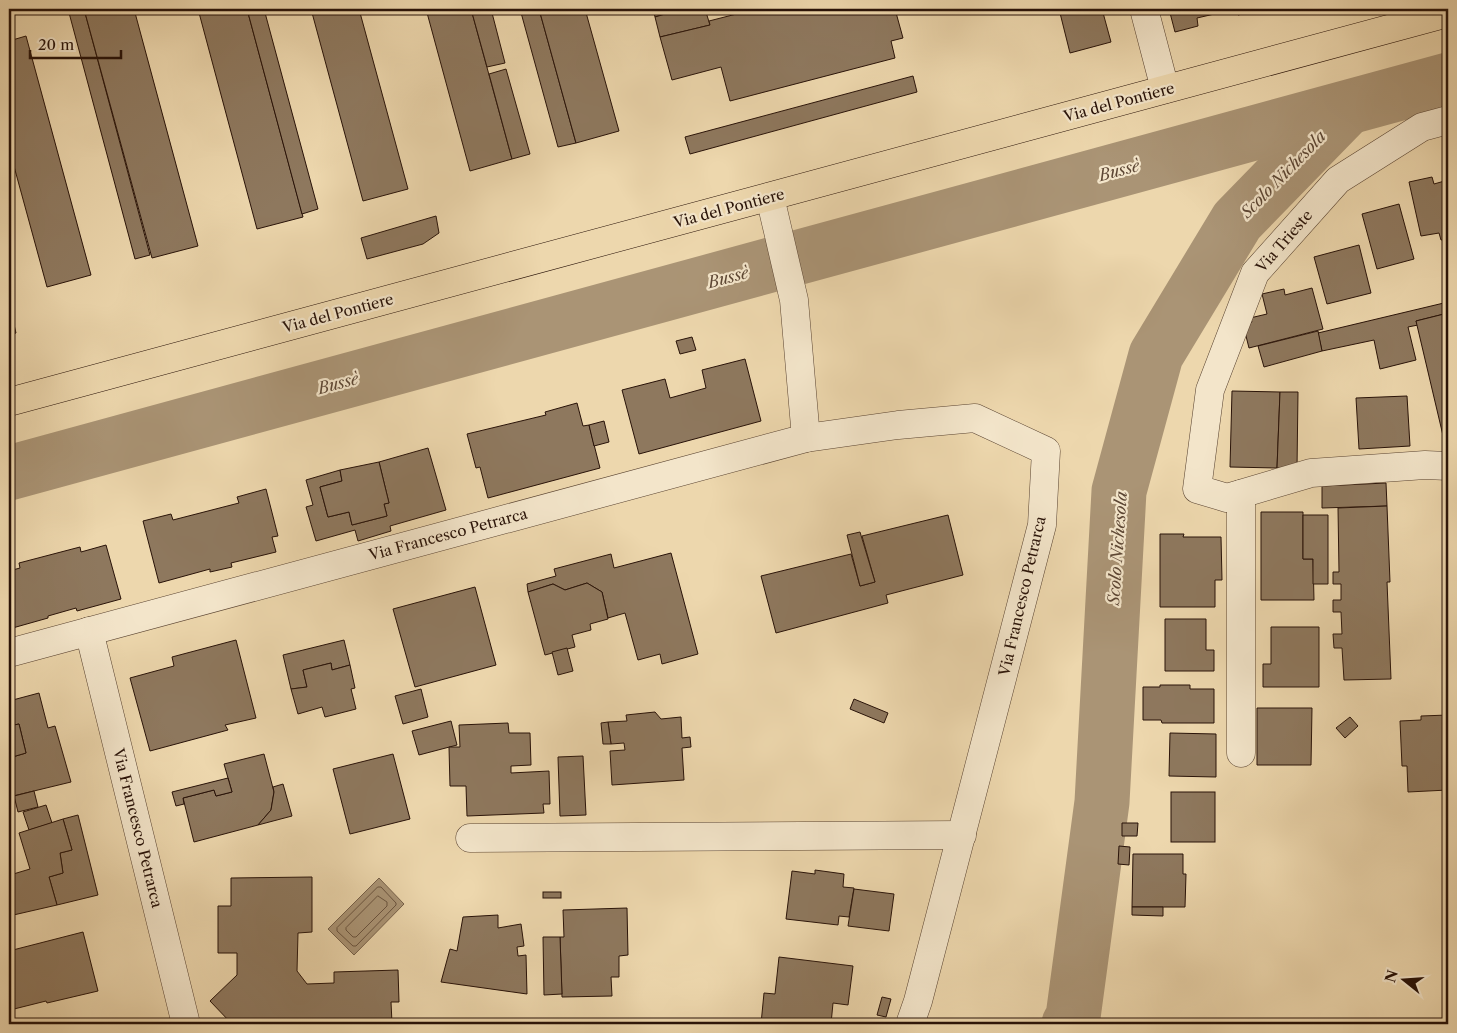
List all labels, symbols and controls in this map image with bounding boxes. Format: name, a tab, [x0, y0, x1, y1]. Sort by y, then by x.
scale bar	[30, 28, 121, 60]
text: 20 m	[38, 35, 74, 54]
street label: Via del Pontiere	[1061, 78, 1177, 126]
water label: Scolo Nichesola	[1236, 126, 1330, 223]
water label: Bussè	[1094, 155, 1143, 186]
street label: Via del Pontiere	[671, 184, 787, 232]
street label: Via Trieste	[1251, 206, 1316, 277]
water label: Bussè	[703, 262, 752, 293]
street label: Via del Pontiere	[280, 289, 396, 337]
water label: Bussè	[313, 368, 362, 399]
water label: Scolo Nichesola	[1103, 490, 1131, 606]
street label: Via Francesco Petrarca	[366, 504, 530, 565]
street label: Via Francesco Petrarca	[994, 514, 1050, 679]
street label: Via Francesco Petrarca	[109, 745, 167, 910]
north arrow	[1380, 956, 1430, 1006]
text: N	[1381, 968, 1402, 985]

